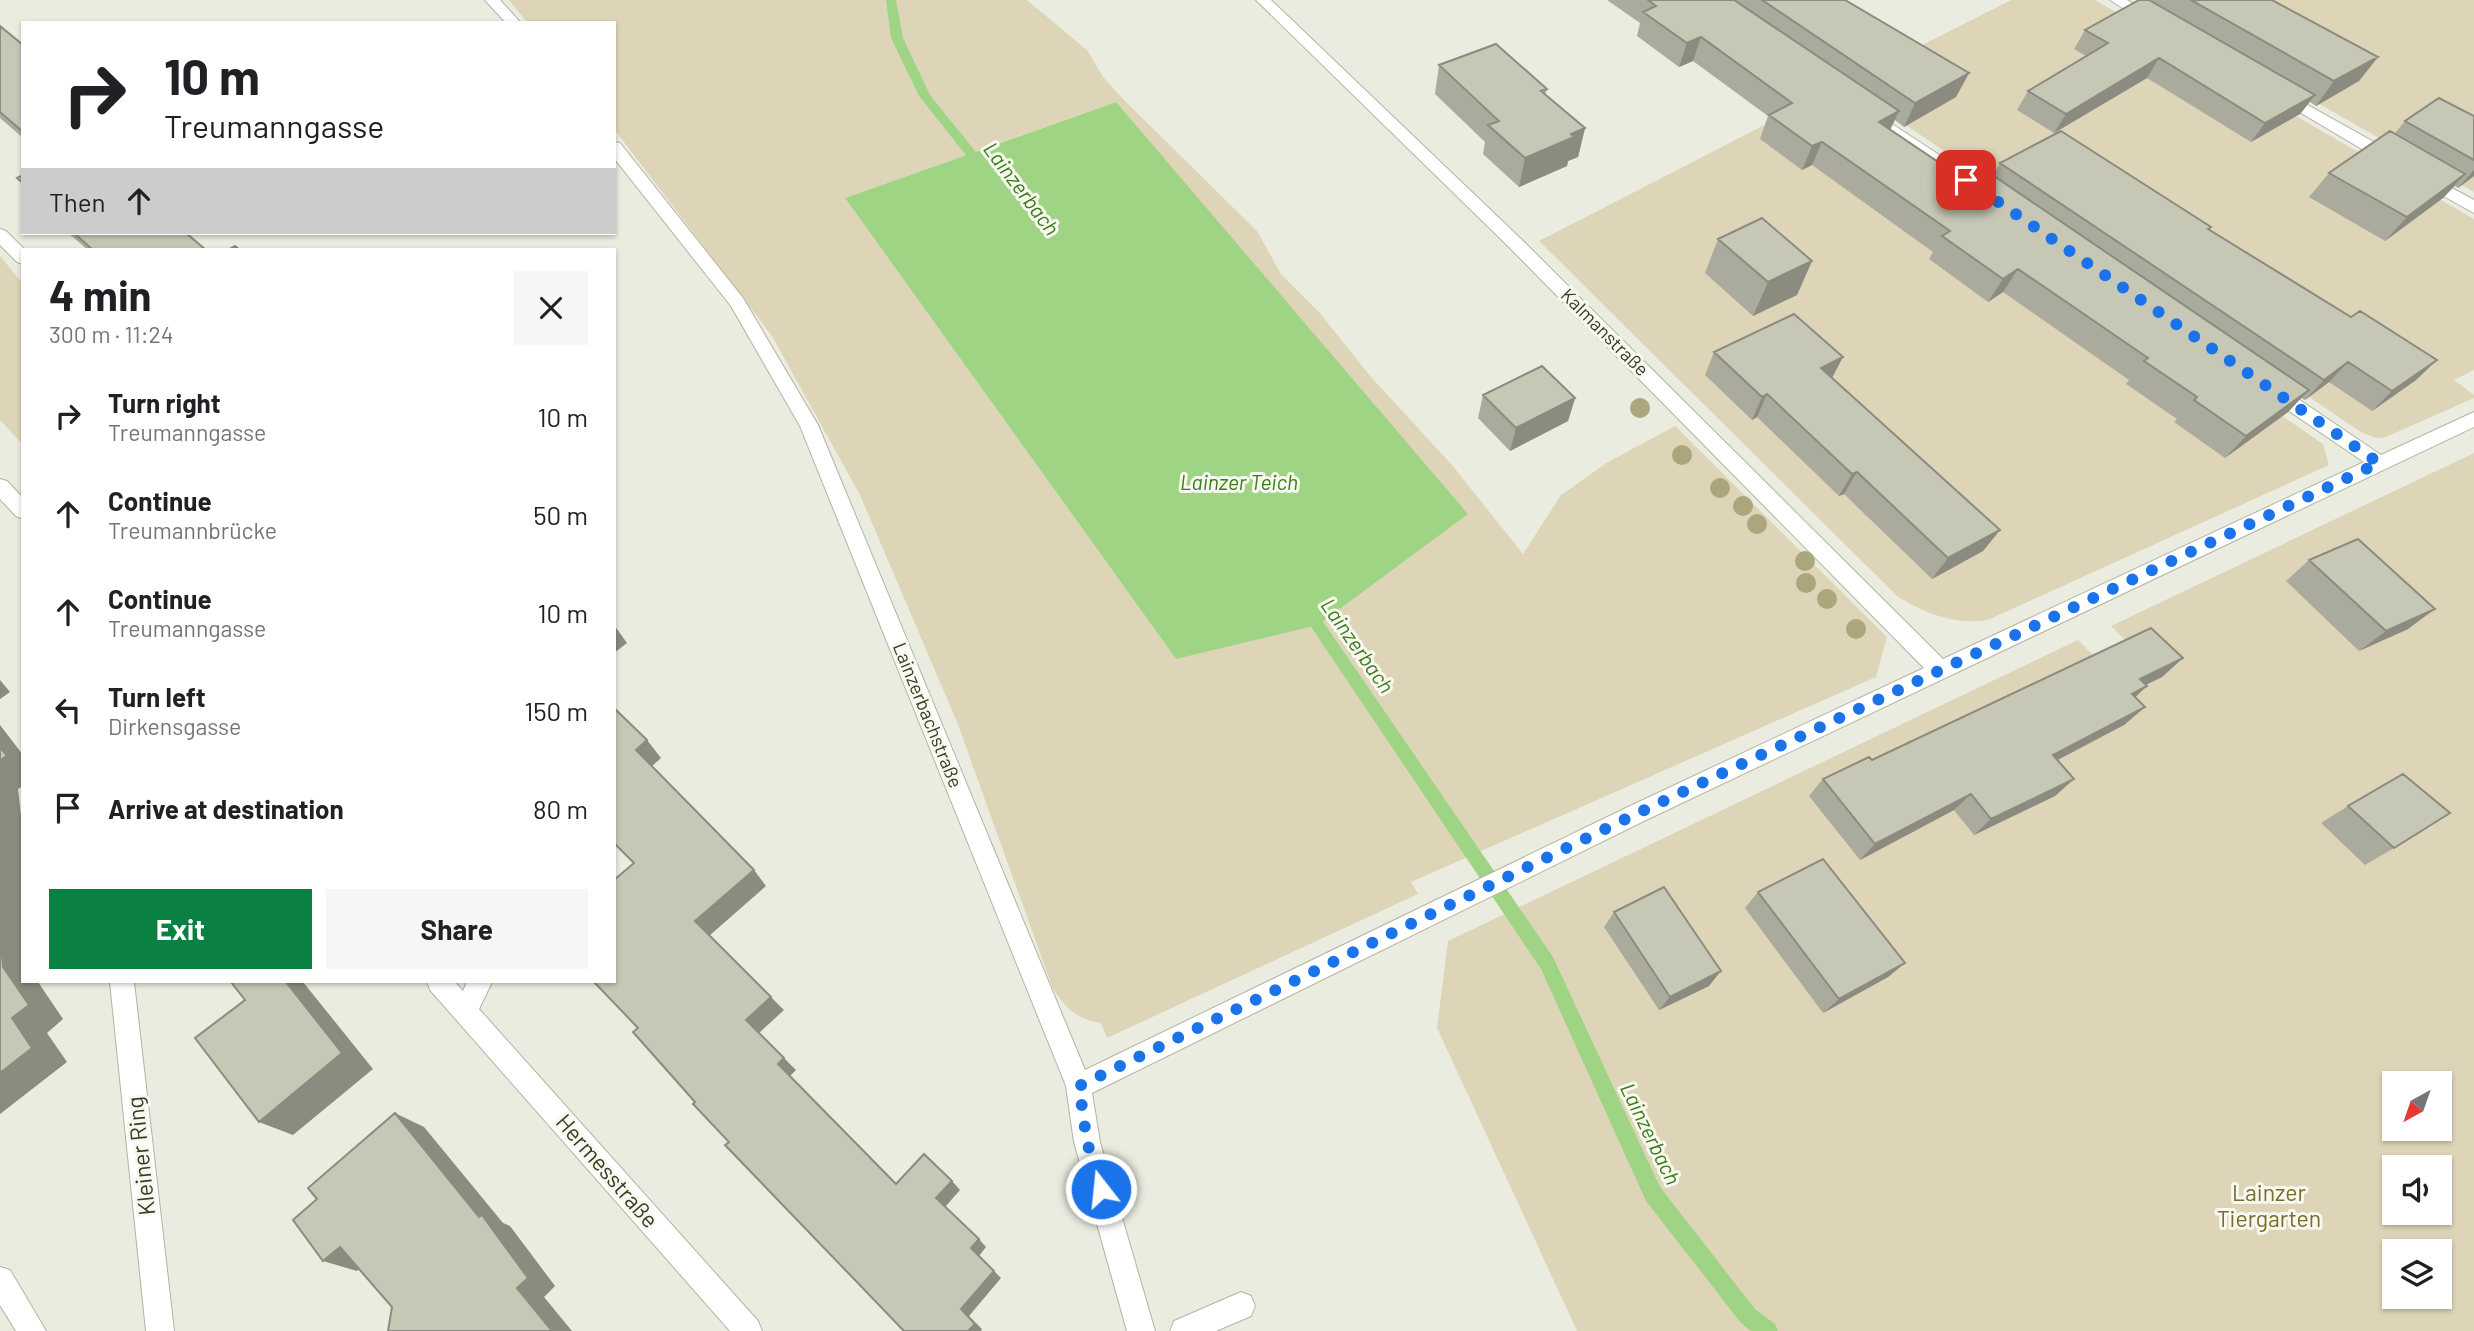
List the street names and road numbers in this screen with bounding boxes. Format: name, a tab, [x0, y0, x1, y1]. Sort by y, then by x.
street label: Kalmanstraße	[1557, 283, 1654, 380]
street label: Lainzerbachstraße	[889, 639, 968, 791]
street label: Kleiner Ring	[120, 1095, 160, 1217]
street label: Hermesstraße	[551, 1108, 665, 1233]

